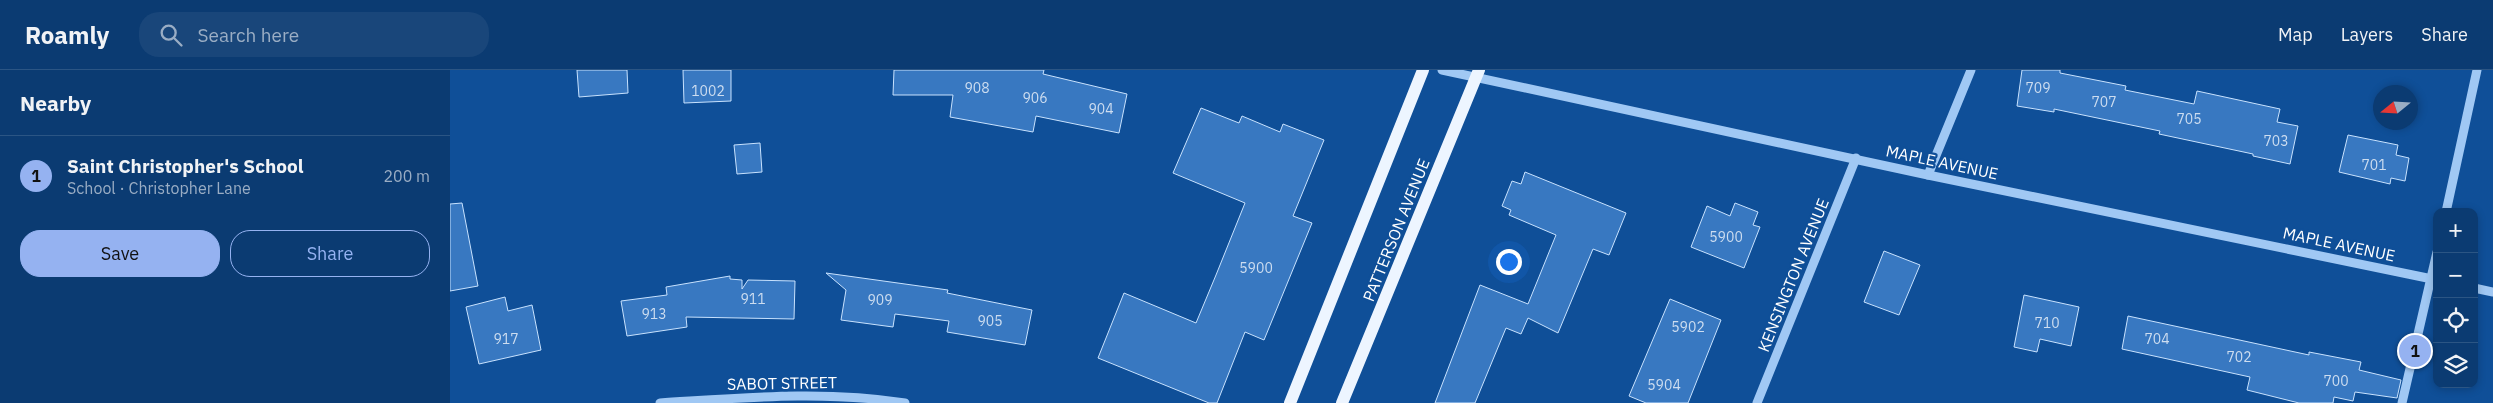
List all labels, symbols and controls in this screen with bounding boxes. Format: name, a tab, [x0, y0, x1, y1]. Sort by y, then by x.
search box	[139, 12, 489, 57]
text: Roamly	[25, 19, 109, 51]
icon: search	[157, 21, 185, 49]
text: Search here	[197, 23, 299, 47]
text: Map	[2278, 23, 2313, 46]
text: Layers	[2341, 23, 2393, 46]
text: Share	[2421, 23, 2468, 46]
house number: 908	[964, 79, 990, 97]
house number: 709	[2025, 79, 2051, 97]
house number: 1002	[691, 82, 725, 100]
north arrow	[2373, 85, 2418, 130]
text: Nearby	[20, 89, 91, 117]
house number: 906	[1022, 89, 1048, 107]
house number: 707	[2091, 93, 2117, 111]
house number: 904	[1088, 100, 1114, 118]
house number: 705	[2176, 110, 2202, 128]
house number: 703	[2263, 132, 2289, 150]
street label: MAPLE AVENUE	[1884, 140, 2000, 184]
text: Saint Christopher's School	[67, 154, 303, 178]
street label: PATTERSON AVENUE	[1358, 156, 1434, 304]
house number: 701	[2361, 156, 2387, 174]
text: 1	[31, 166, 41, 186]
text: 200 m	[383, 166, 430, 186]
text: School · Christopher Lane	[67, 178, 251, 198]
street label: KENSINGTON AVENUE	[1753, 195, 1833, 355]
map controls	[2433, 208, 2478, 388]
button: +	[2433, 208, 2478, 253]
street label: MAPLE AVENUE	[2281, 222, 2397, 266]
house number: 5900	[1709, 228, 1743, 246]
button: Save	[20, 230, 220, 277]
button: Share	[230, 230, 430, 277]
your location	[1496, 249, 1522, 275]
button: −	[2433, 253, 2478, 298]
house number: 5900	[1239, 259, 1273, 277]
house number: 911	[740, 290, 766, 308]
house number: 909	[867, 291, 893, 309]
button: locate	[2433, 298, 2478, 343]
house number: 913	[641, 305, 667, 323]
house number: 905	[977, 312, 1003, 330]
house number: 710	[2034, 314, 2060, 332]
house number: 5902	[1671, 318, 1705, 336]
house number: 917	[493, 330, 519, 348]
house number: 704	[2144, 330, 2170, 348]
pin: 1	[2399, 332, 2431, 370]
button: layers	[2433, 343, 2478, 388]
house number: 702	[2226, 348, 2252, 366]
street label: SABOT STREET	[727, 372, 837, 394]
house number: 700	[2323, 372, 2349, 390]
house number: 5904	[1647, 376, 1681, 394]

